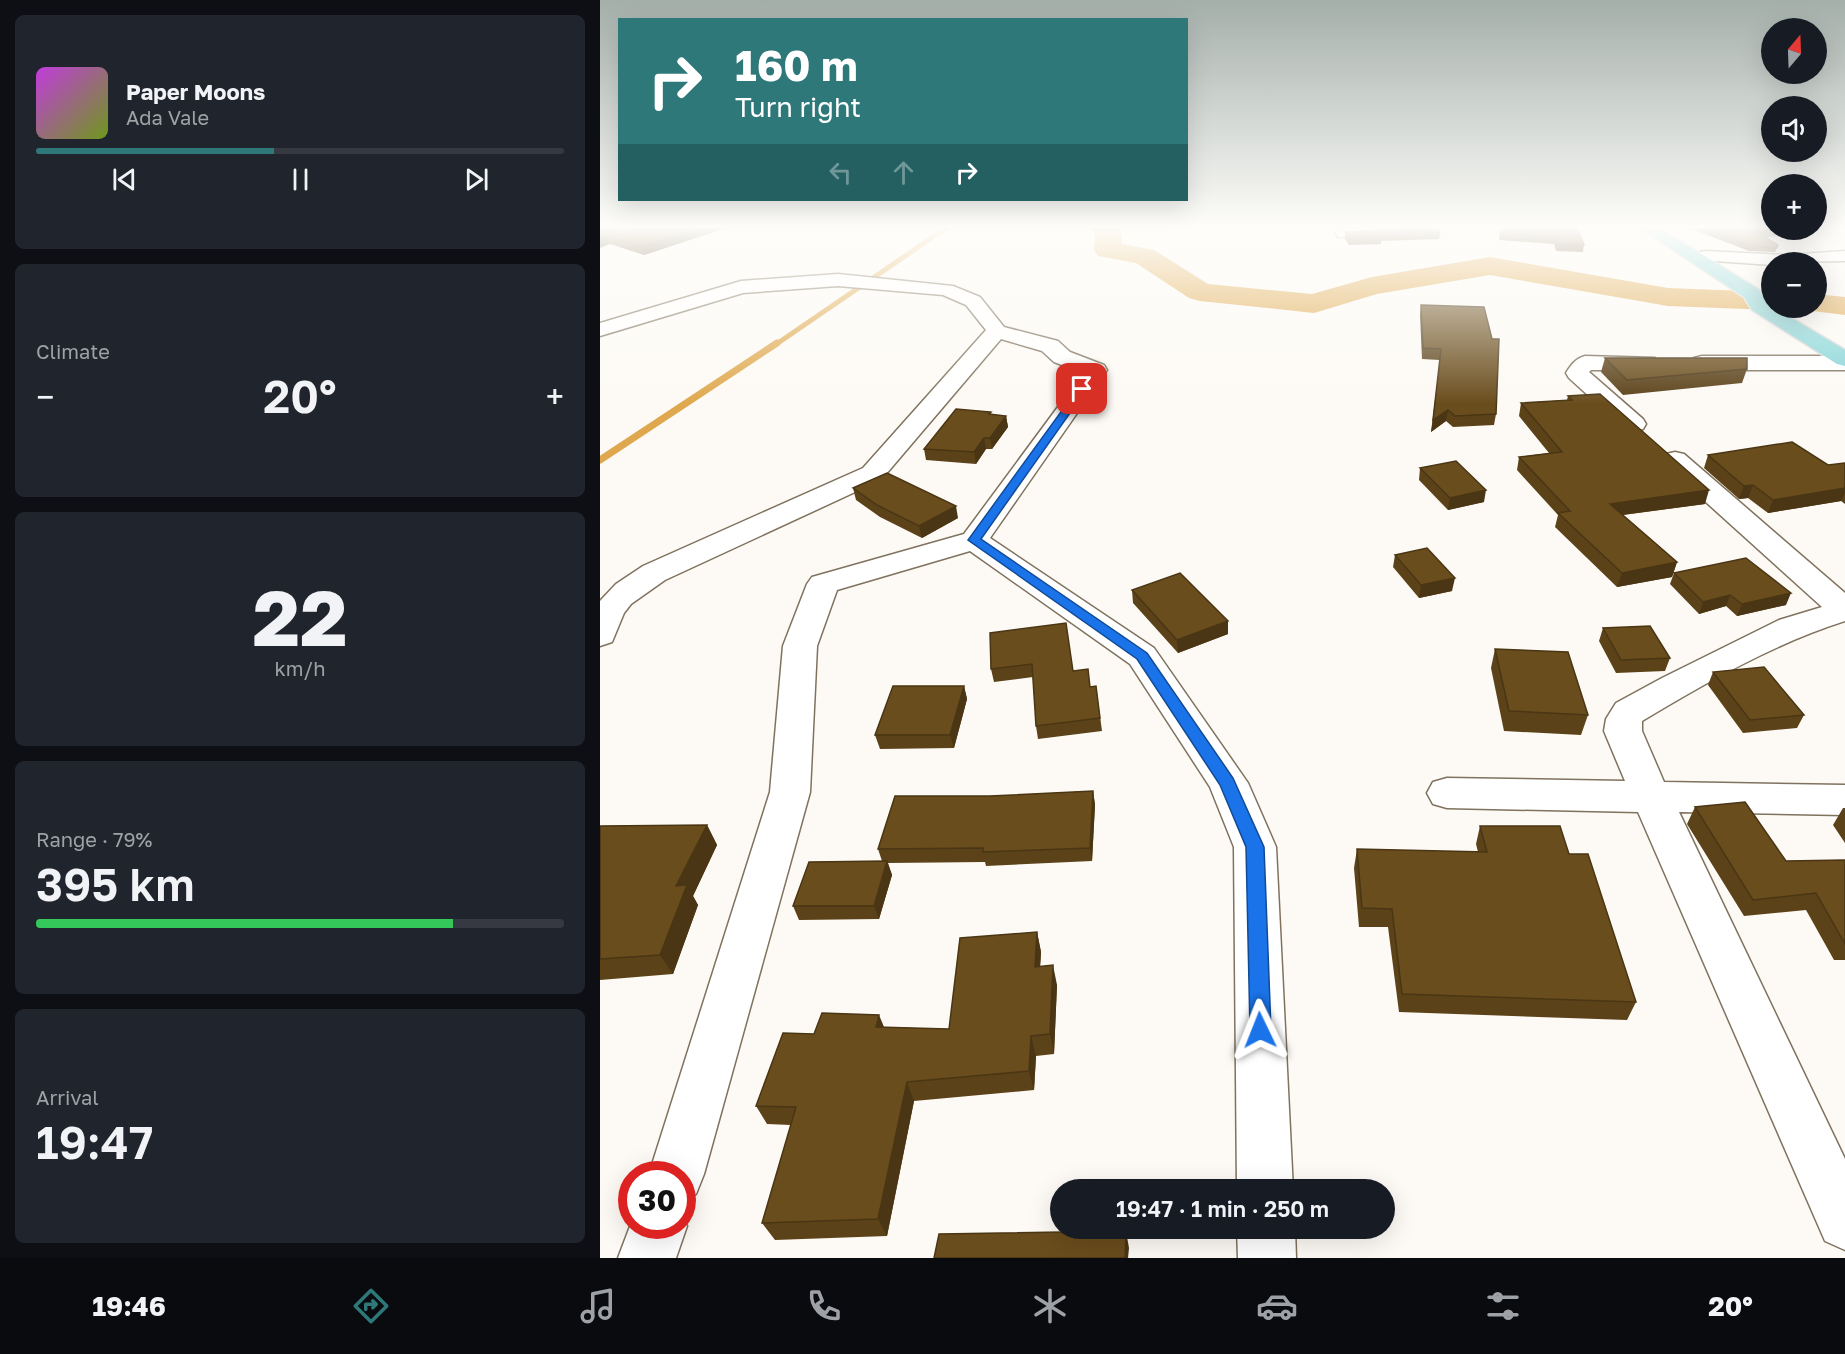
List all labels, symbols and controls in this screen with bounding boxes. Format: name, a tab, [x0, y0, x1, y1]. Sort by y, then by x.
north arrow	[1761, 18, 1827, 84]
map controls	[1761, 18, 1827, 318]
text: 160 m	[735, 40, 858, 90]
icon: right	[636, 42, 714, 120]
text: Paper Moons	[126, 78, 265, 105]
text: Turn right	[735, 91, 861, 123]
button: sound	[1761, 96, 1827, 162]
text: Ada Vale	[126, 105, 209, 129]
icon: left	[824, 156, 857, 189]
icon: ahead	[887, 156, 920, 189]
icon: right	[950, 156, 983, 189]
icon: previous	[108, 163, 141, 196]
icon: pause	[284, 163, 317, 196]
icon: next	[460, 163, 493, 196]
button: +	[1761, 174, 1827, 240]
button: −	[1761, 252, 1827, 318]
text: Climate	[36, 339, 110, 363]
pin	[1056, 363, 1107, 414]
text: 20°	[263, 369, 337, 423]
icon: arrive	[1065, 372, 1098, 405]
text: −	[36, 377, 54, 416]
text: +	[546, 377, 564, 416]
text: 22	[252, 570, 348, 663]
text: km/h	[275, 656, 325, 680]
text: Range · 79%	[36, 827, 152, 851]
text: 395 km	[36, 857, 195, 911]
position arrow	[1228, 998, 1292, 1062]
text: Arrival	[36, 1085, 99, 1109]
text: 19:47	[36, 1115, 153, 1169]
speed limit sign: 30	[618, 1161, 696, 1239]
text: 19:47 · 1 min · 250 m	[1116, 1195, 1329, 1222]
icon: directions	[350, 1285, 392, 1327]
icon: music	[577, 1285, 619, 1327]
icon: phone	[803, 1285, 845, 1327]
icon: climate	[1029, 1285, 1071, 1327]
icon: car	[1256, 1285, 1298, 1327]
icon: filters	[1482, 1285, 1524, 1327]
text: 19:46	[92, 1290, 166, 1322]
text: 20°	[1708, 1290, 1753, 1322]

